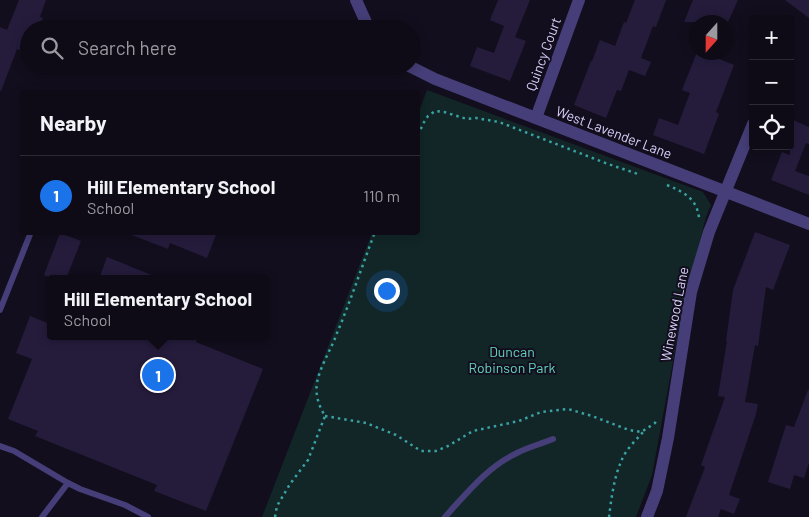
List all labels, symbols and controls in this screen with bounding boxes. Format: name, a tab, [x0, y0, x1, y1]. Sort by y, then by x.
street label: Quincy Court	[522, 15, 564, 93]
north arrow	[689, 15, 734, 60]
map controls	[749, 15, 794, 150]
button: +	[749, 15, 794, 60]
search box	[20, 20, 420, 75]
icon: search	[38, 34, 66, 62]
text: Search here	[78, 36, 177, 59]
button: −	[749, 60, 794, 105]
street label: West Lavender Lane	[554, 102, 674, 162]
button: locate	[749, 105, 794, 150]
text: Nearby	[40, 110, 106, 135]
text: Hill Elementary School	[87, 175, 275, 198]
text: 1	[53, 186, 59, 205]
text: 110 m	[363, 186, 400, 205]
text: School	[87, 198, 134, 217]
street label: Winewood Lane	[656, 265, 692, 363]
popup	[47, 275, 269, 340]
your location	[374, 278, 400, 304]
text: Hill Elementary School	[64, 287, 252, 310]
text: School	[64, 310, 111, 329]
park label: Duncan Robinson Park	[468, 343, 556, 376]
pin: 1	[142, 356, 174, 394]

